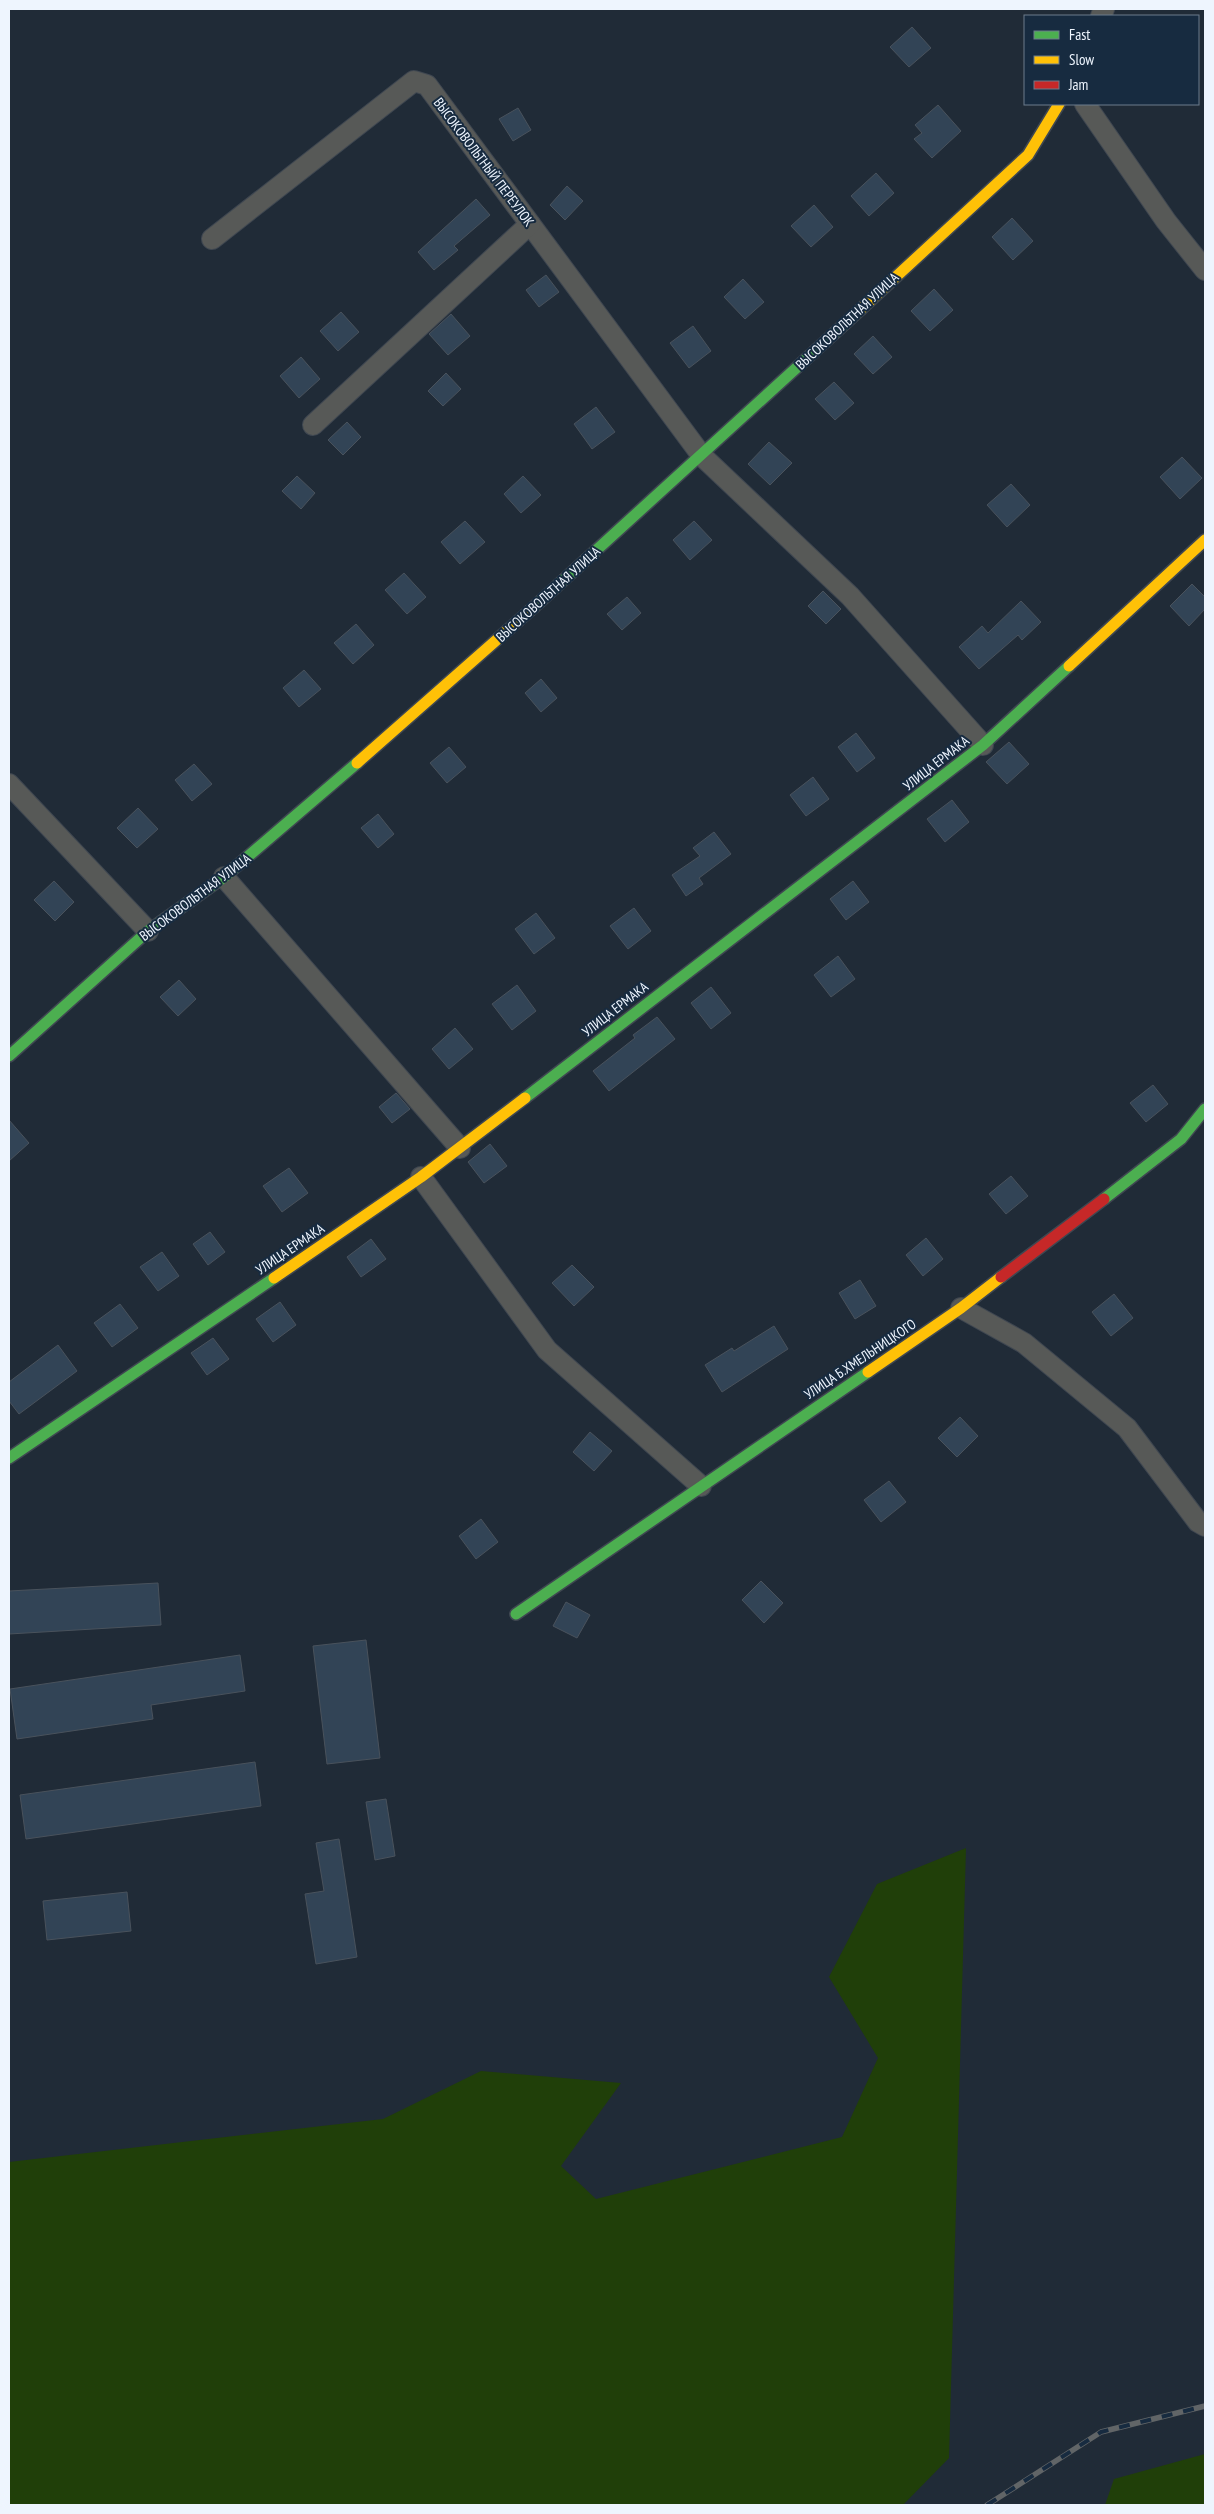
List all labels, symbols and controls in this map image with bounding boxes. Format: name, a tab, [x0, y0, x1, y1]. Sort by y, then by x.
legend	[1024, 15, 1199, 105]
text: Fast	[1069, 25, 1090, 44]
text: Slow	[1069, 50, 1094, 69]
text: Jam	[1068, 75, 1088, 94]
street label: ВЫСОКОВОЛЬТНЫЙ ПЕРЕУЛОК	[430, 94, 538, 230]
street label: ВЫСОКОВОЛЬТНАЯ УЛИЦА	[792, 268, 903, 373]
street label: ВЫСОКОВОЛЬТНАЯ УЛИЦА	[492, 542, 604, 646]
street label: УЛИЦА ЕРМАКА	[899, 731, 973, 794]
street label: ВЫСОКОВОЛЬТНАЯ УЛИЦА	[136, 849, 254, 945]
street label: УЛИЦА ЕРМАКА	[578, 977, 652, 1040]
street label: УЛИЦА ЕРМАКА	[252, 1219, 328, 1279]
street label: УЛИЦА Б.ХМЕЛЬНИЦКОГО	[801, 1315, 920, 1403]

